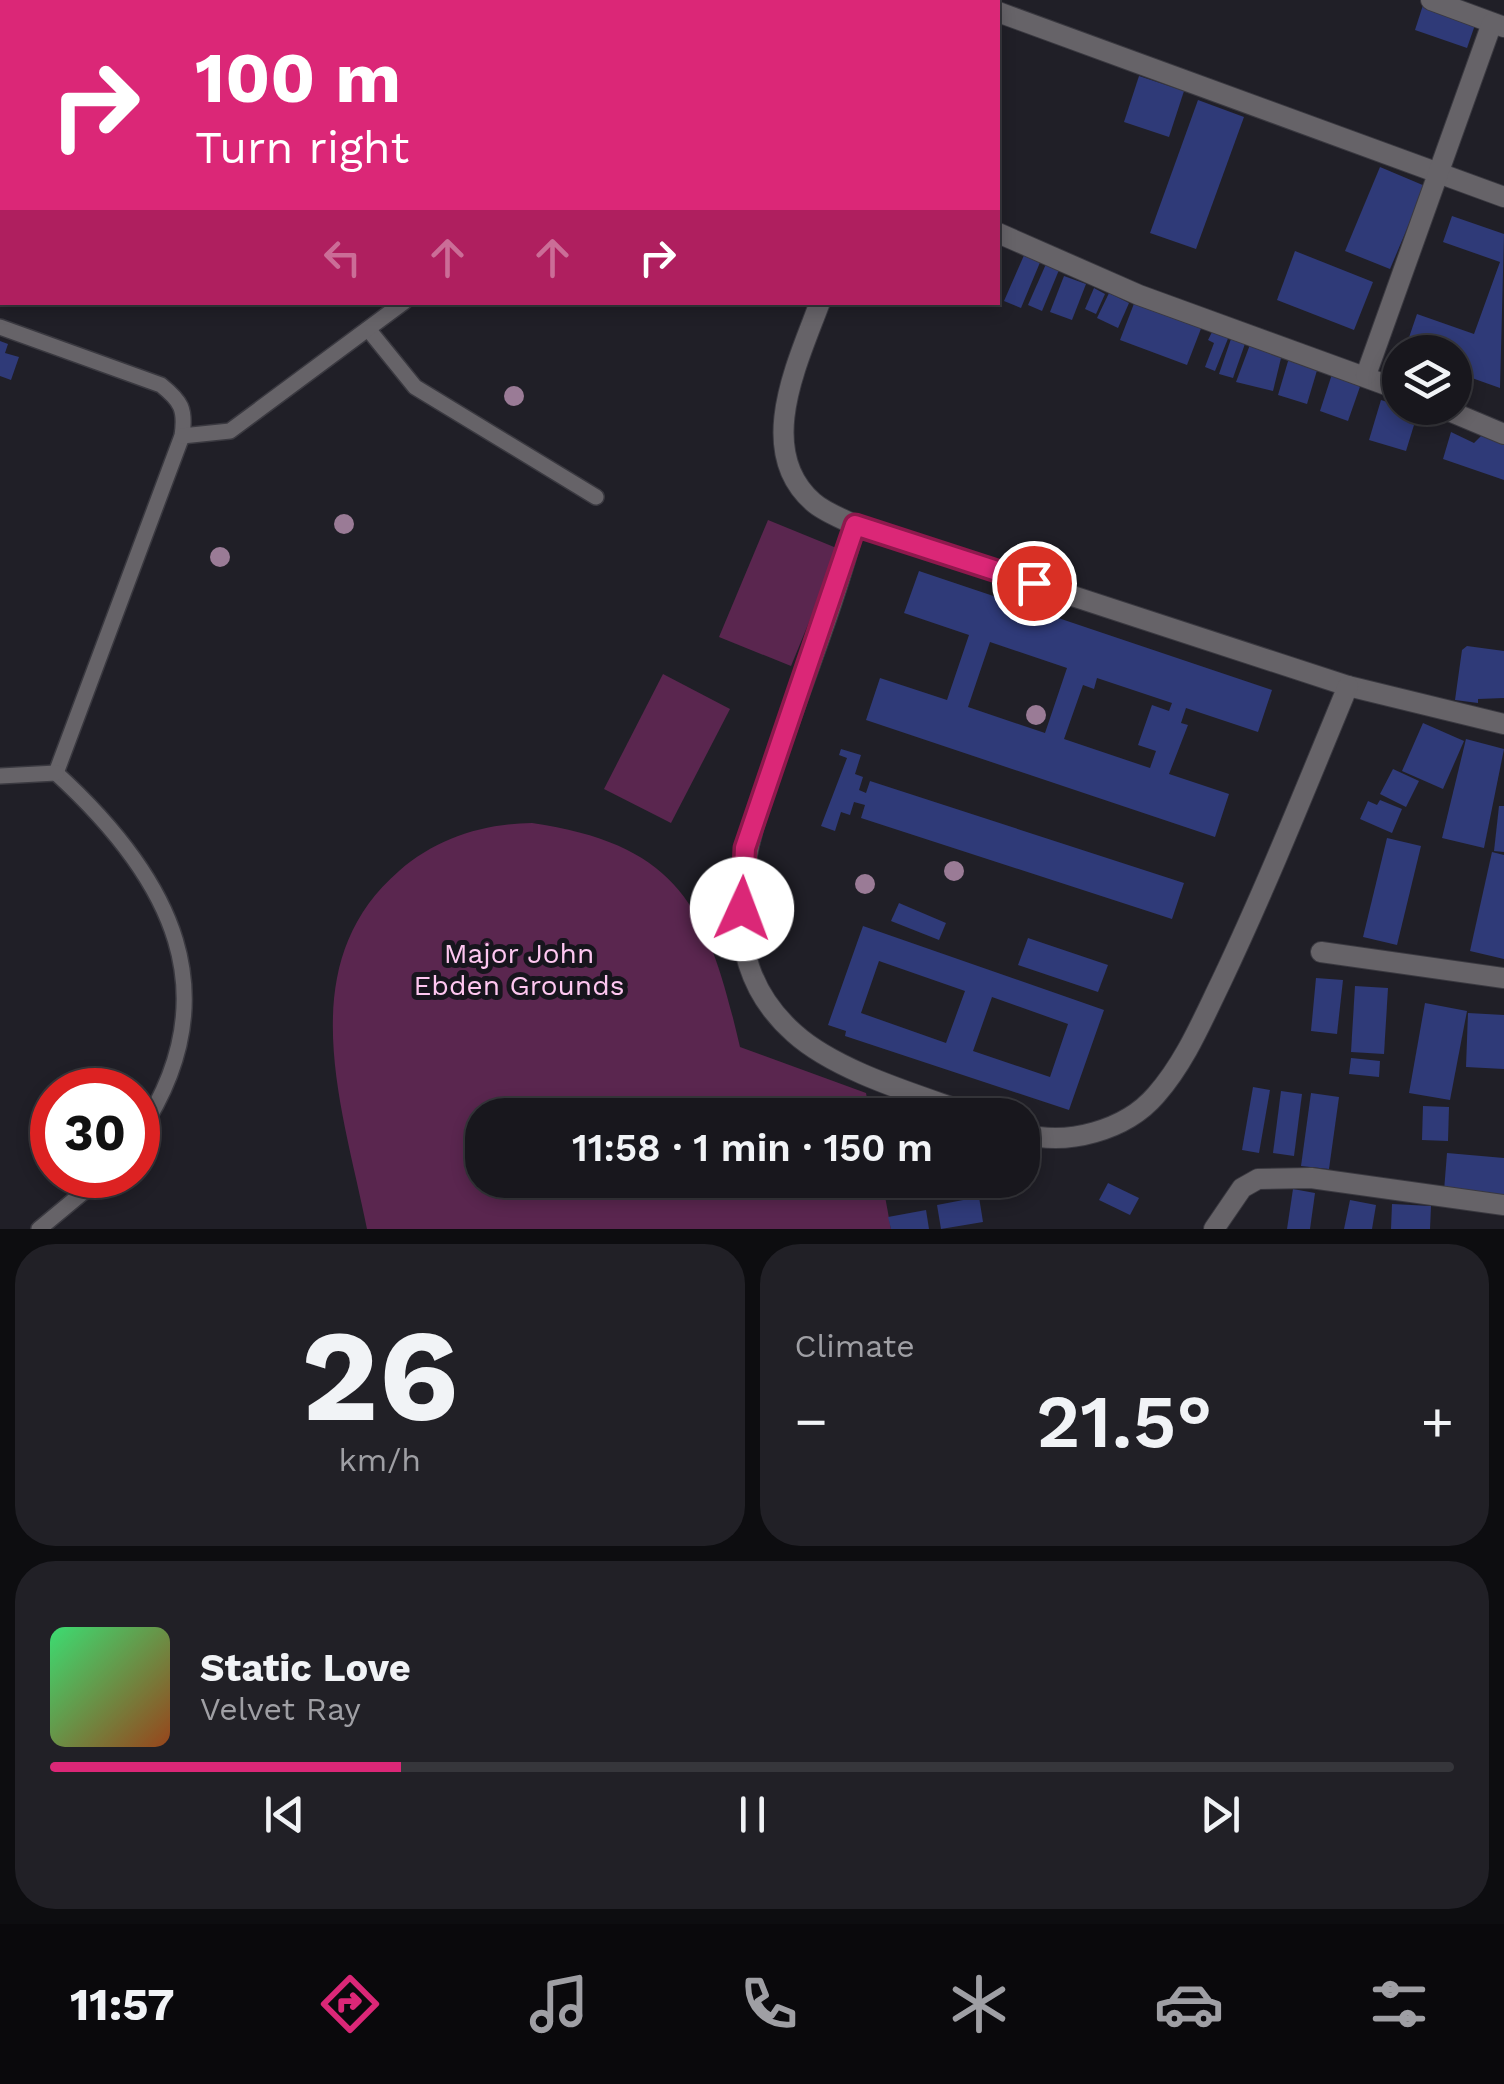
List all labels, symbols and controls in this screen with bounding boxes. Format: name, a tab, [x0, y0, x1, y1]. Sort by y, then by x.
text: 100 m	[195, 37, 401, 119]
icon: right	[30, 40, 160, 170]
text: Turn right	[195, 121, 409, 174]
icon: left	[315, 230, 370, 285]
icon: ahead	[420, 230, 475, 285]
icon: ahead	[525, 230, 580, 285]
icon: right	[630, 230, 685, 285]
map controls	[1382, 335, 1472, 425]
button: layers	[1382, 335, 1472, 425]
pin	[992, 541, 1077, 626]
icon: arrive	[1007, 556, 1062, 611]
position arrow	[690, 857, 794, 961]
park label: Major John Ebden Grounds	[414, 937, 624, 1002]
speed limit sign: 30	[30, 1068, 160, 1198]
text: 11:58 · 1 min · 150 m	[572, 1126, 933, 1170]
text: 26	[301, 1299, 459, 1452]
text: Climate	[795, 1327, 915, 1365]
text: 21.5°	[1036, 1377, 1212, 1465]
text: −	[795, 1389, 828, 1453]
text: +	[1421, 1389, 1454, 1453]
text: km/h	[339, 1441, 421, 1479]
text: Static Love	[200, 1646, 411, 1690]
text: Velvet Ray	[200, 1690, 361, 1728]
icon: previous	[257, 1787, 312, 1842]
icon: pause	[725, 1787, 780, 1842]
icon: next	[1193, 1787, 1248, 1842]
icon: directions	[315, 1969, 385, 2039]
icon: music	[524, 1969, 594, 2039]
icon: phone	[734, 1969, 804, 2039]
icon: climate	[944, 1969, 1014, 2039]
icon: car	[1154, 1969, 1224, 2039]
icon: filters	[1364, 1969, 1434, 2039]
text: 11:57	[70, 1978, 175, 2031]

